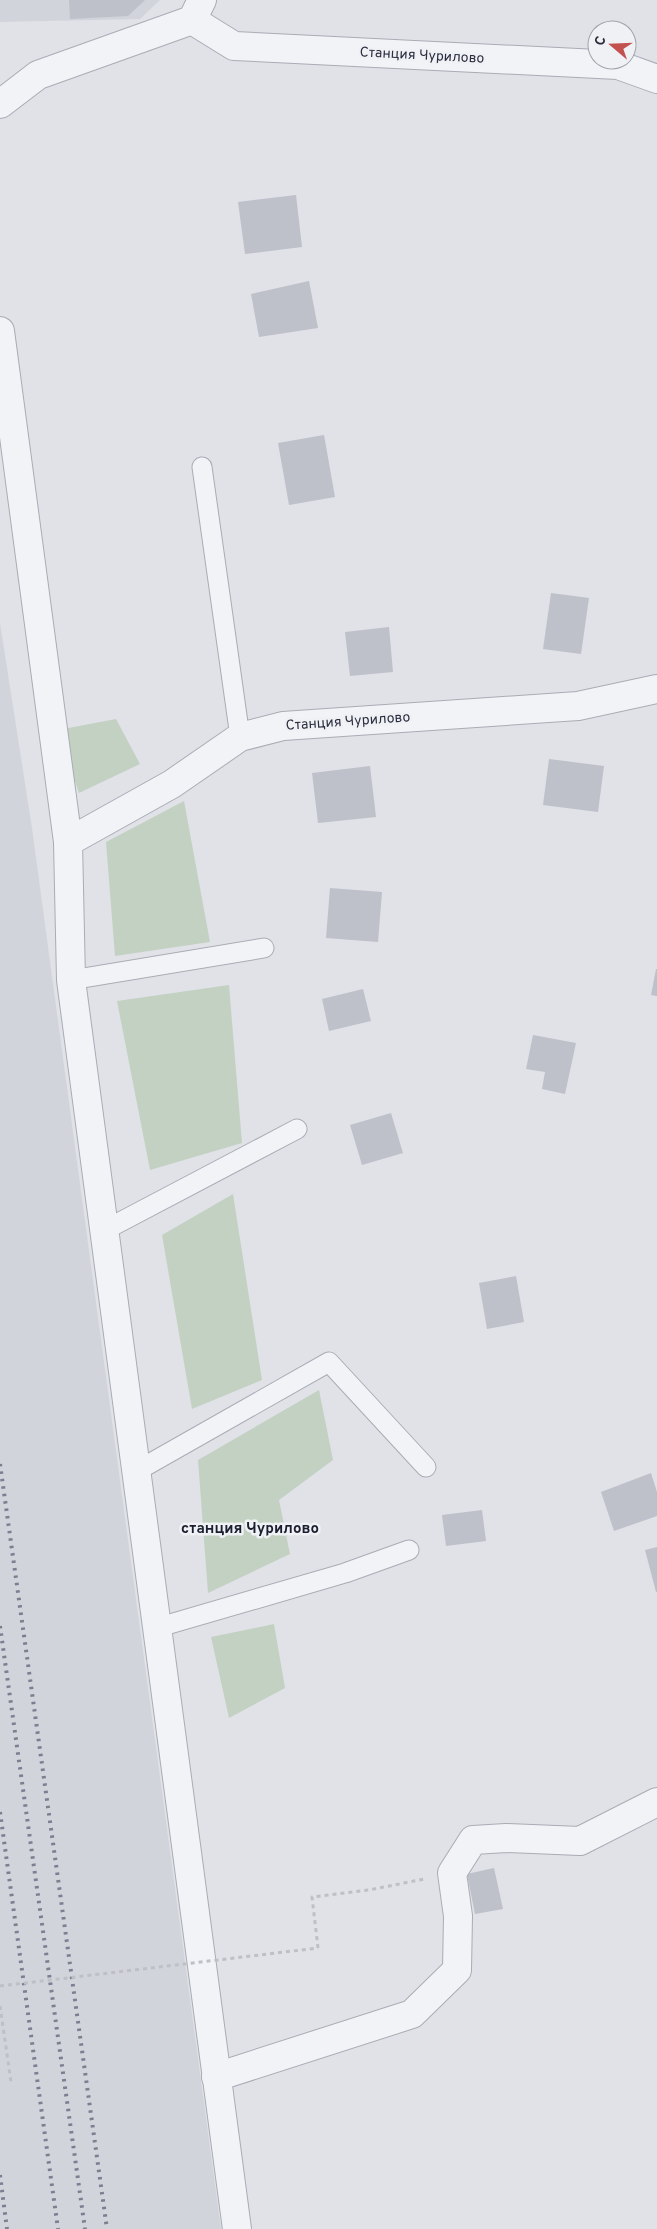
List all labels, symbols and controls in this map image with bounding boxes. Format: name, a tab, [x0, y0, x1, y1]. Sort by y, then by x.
north arrow	[587, 20, 637, 70]
text: С	[592, 34, 611, 48]
street label: Станция Чурилово	[359, 44, 485, 68]
street label: Станция Чурилово	[285, 709, 411, 735]
district label: станция Чурилово	[181, 1520, 319, 1539]

